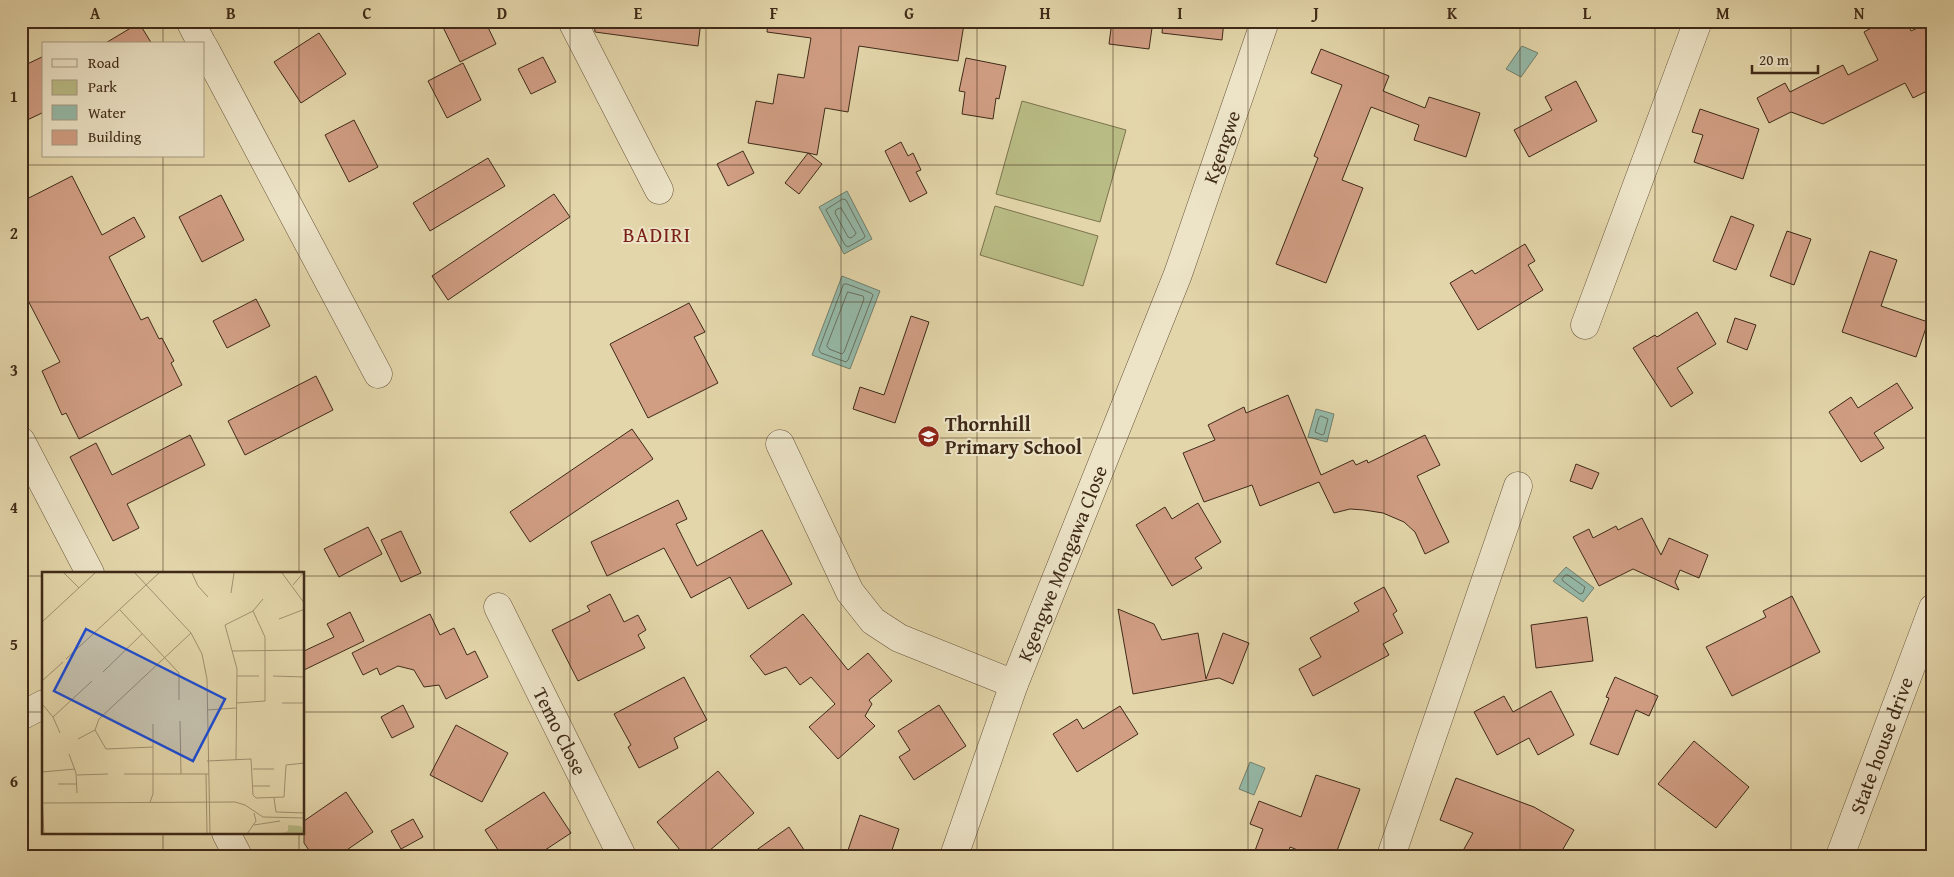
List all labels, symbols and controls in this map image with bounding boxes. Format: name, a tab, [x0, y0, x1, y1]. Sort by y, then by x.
text: A	[90, 1, 101, 25]
text: B	[226, 1, 236, 25]
text: C	[362, 1, 372, 25]
text: D	[497, 1, 507, 25]
text: E	[634, 1, 643, 25]
text: F	[770, 1, 778, 25]
text: G	[904, 1, 914, 25]
text: H	[1039, 1, 1051, 25]
text: I	[1177, 1, 1183, 25]
text: J	[1310, 1, 1319, 25]
text: K	[1447, 1, 1458, 25]
text: L	[1583, 1, 1592, 25]
text: M	[1716, 1, 1730, 25]
text: N	[1854, 1, 1865, 25]
legend	[42, 42, 205, 158]
scale bar	[1752, 42, 1818, 74]
text: 20 m	[1759, 49, 1790, 70]
text: Road	[88, 52, 119, 73]
text: Park	[88, 76, 117, 97]
text: 1	[10, 84, 18, 108]
text: Water	[88, 102, 126, 123]
street label: Kgengwe	[1195, 106, 1247, 187]
text: Building	[88, 126, 142, 147]
district label: BADIRI	[623, 219, 691, 250]
text: 2	[10, 221, 18, 245]
text: 3	[10, 358, 18, 382]
place label: Thornhill Primary School	[945, 409, 1082, 461]
school or university icon: Thornhill Primary School	[917, 424, 941, 448]
street label: Kgengwe Mongawa Close	[1010, 461, 1114, 666]
text: 4	[10, 495, 18, 519]
inset map	[42, 572, 305, 834]
text: 5	[10, 632, 18, 656]
street label: State house drive	[1842, 673, 1920, 818]
street label: Temo Close	[526, 682, 595, 780]
text: 6	[10, 769, 18, 793]

